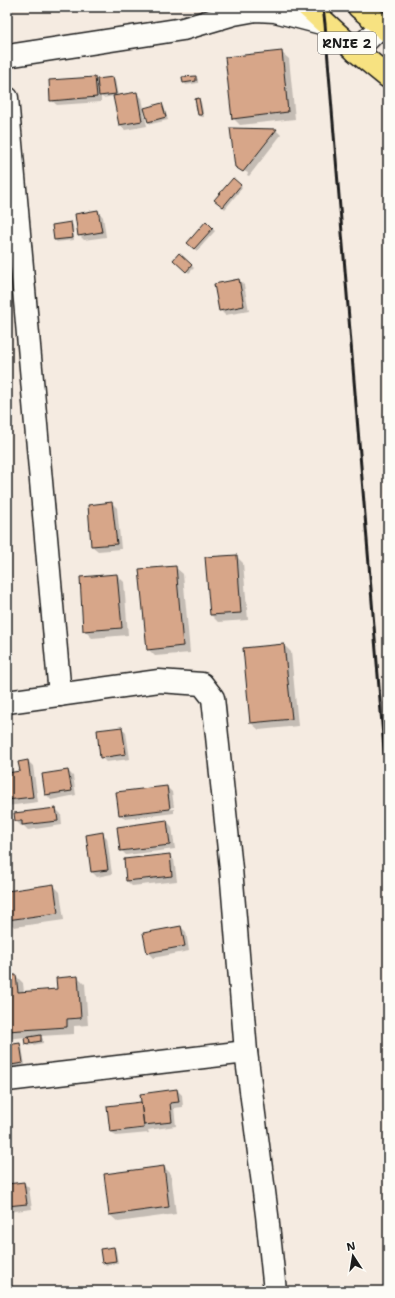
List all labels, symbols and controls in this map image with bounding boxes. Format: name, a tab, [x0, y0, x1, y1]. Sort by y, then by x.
road number: RNIE 2	[318, 32, 376, 54]
north arrow	[333, 1236, 373, 1276]
text: N	[345, 1238, 357, 1255]

